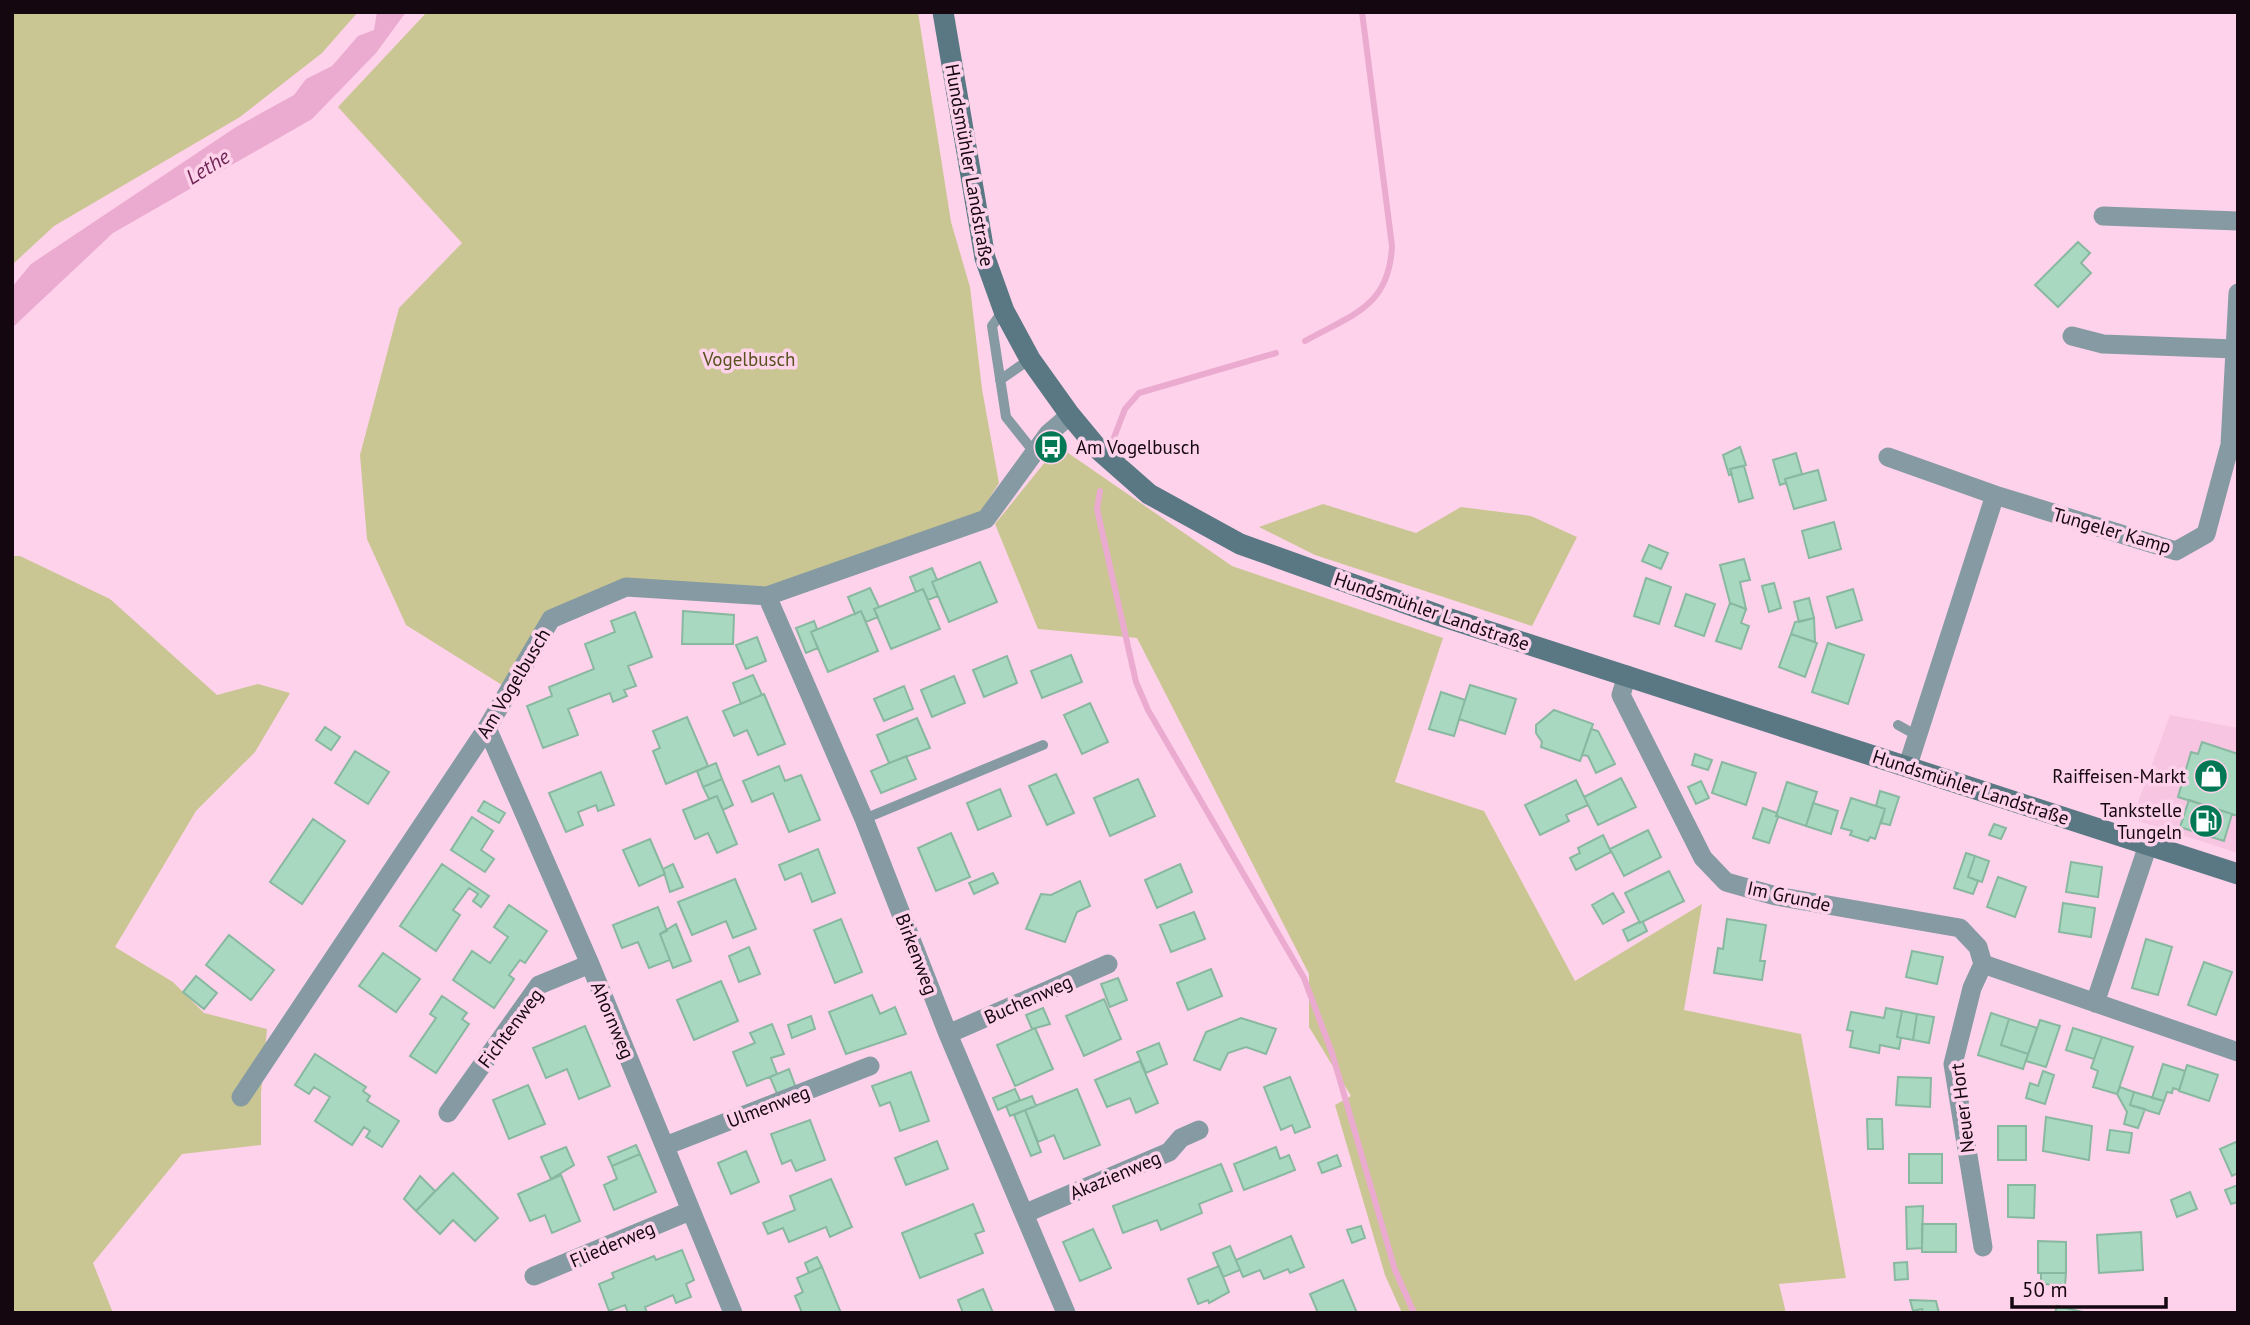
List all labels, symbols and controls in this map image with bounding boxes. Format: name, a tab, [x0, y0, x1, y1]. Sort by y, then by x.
street label: Hundsmühler Landstraße	[940, 62, 1000, 268]
water label: Lethe	[181, 143, 235, 190]
park label: Vogelbusch	[702, 347, 795, 371]
bus stop icon: Am Vogelbusch	[1032, 428, 1070, 466]
place label: Am Vogelbusch	[1076, 435, 1200, 459]
street label: Tungeler Kamp	[2050, 502, 2174, 558]
street label: Hundsmühler Landstraße	[1331, 566, 1533, 656]
street label: Am Vogelbusch	[471, 624, 555, 742]
street label: Hundsmühler Landstraße	[1870, 744, 2072, 830]
shop icon: Raiffeisen-Markt	[2192, 757, 2230, 795]
place label: Raiffeisen-Markt	[2052, 764, 2187, 788]
place label: Tankstelle Tungeln	[2100, 798, 2182, 844]
fuel station icon: Tankstelle Tungeln	[2187, 802, 2225, 840]
street label: Im Grunde	[1745, 875, 1833, 917]
street label: Birkenweg	[891, 910, 943, 998]
street label: Buchenweg	[980, 969, 1076, 1029]
street label: Ahornweg	[586, 978, 640, 1062]
street label: Fichtenweg	[472, 983, 548, 1073]
street label: Neuer Hort	[1945, 1061, 1979, 1154]
street label: Ulmenweg	[723, 1079, 813, 1133]
street label: Akazienweg	[1066, 1145, 1164, 1205]
street label: Fliederweg	[566, 1215, 658, 1273]
scale bar	[2012, 1266, 2166, 1310]
text: 50 m	[2022, 1276, 2068, 1303]

